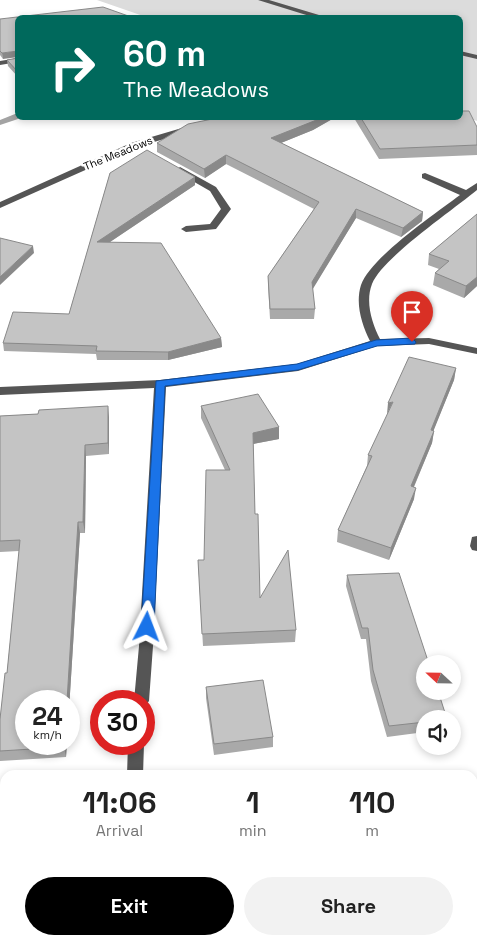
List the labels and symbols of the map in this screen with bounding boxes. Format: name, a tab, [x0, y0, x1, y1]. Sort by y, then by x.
street label: The Meadows	[81, 133, 155, 173]
pin	[391, 291, 433, 342]
position arrow	[120, 600, 172, 652]
north arrow	[416, 655, 461, 700]
speed limit sign: 30	[90, 690, 155, 755]

